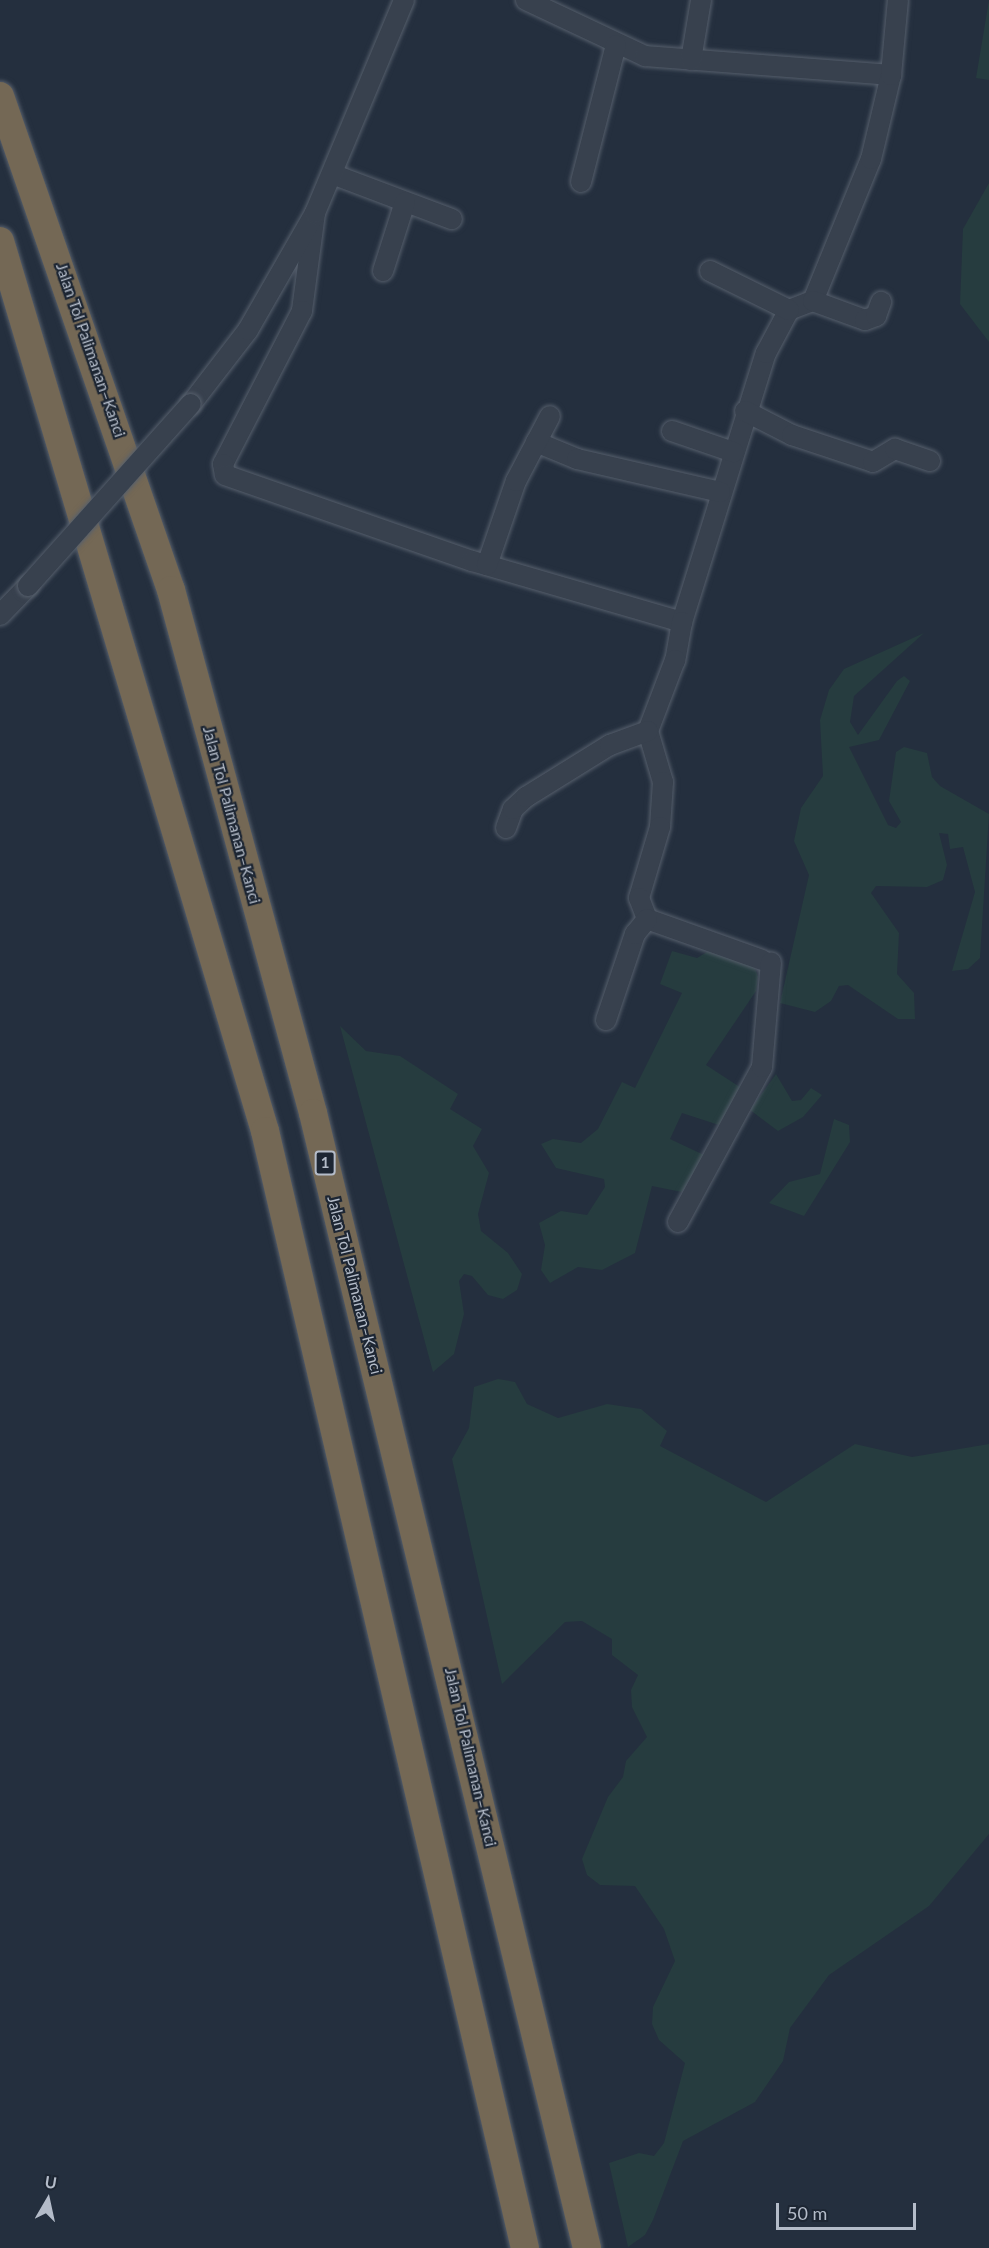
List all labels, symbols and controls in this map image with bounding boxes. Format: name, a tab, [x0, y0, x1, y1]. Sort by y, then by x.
street label: Jalan Tol Palimanan–Kanci	[52, 260, 130, 440]
street label: Jalan Tol Palimanan–Kanci	[199, 724, 265, 906]
road number: 1	[314, 1151, 336, 1175]
street label: Jalan Tol Palimanan–Kanci	[323, 1194, 387, 1376]
street label: Jalan Tol Palimanan–Kanci	[441, 1665, 501, 1849]
north arrow	[18, 2170, 78, 2230]
text: U	[44, 2171, 58, 2192]
scale bar	[779, 2191, 918, 2229]
text: 50 m	[787, 2202, 827, 2224]

